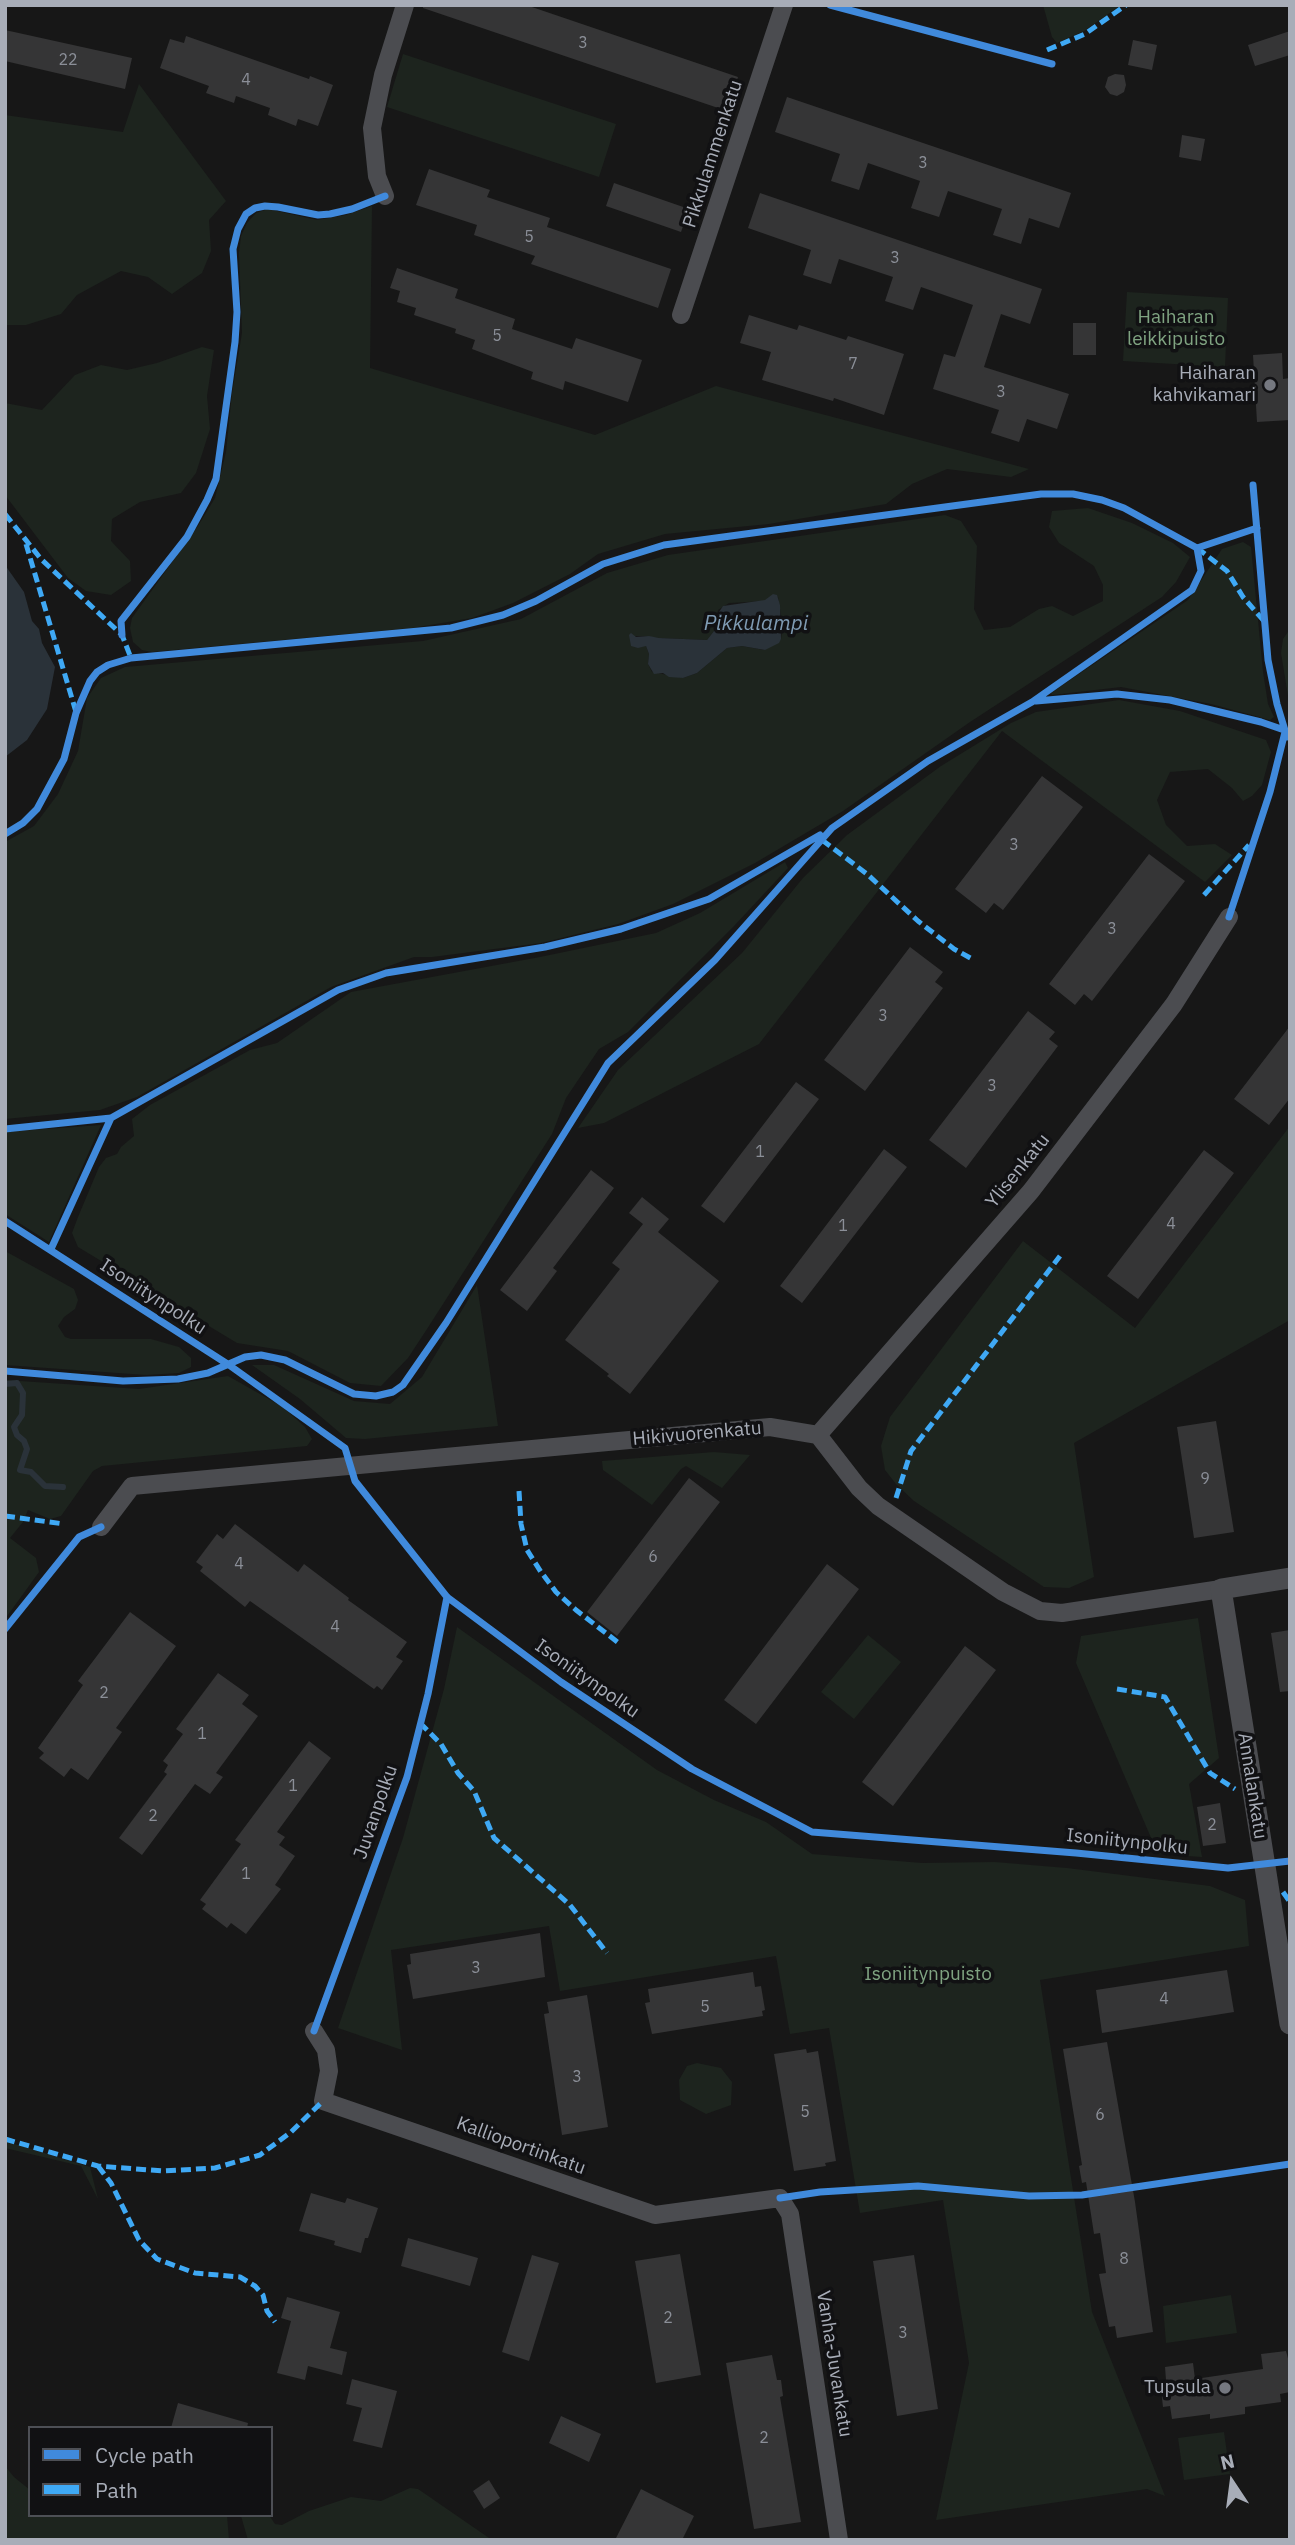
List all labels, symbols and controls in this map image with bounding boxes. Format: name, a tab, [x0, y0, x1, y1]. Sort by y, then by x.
house number: 3	[578, 33, 588, 53]
house number: 22	[58, 50, 78, 70]
house number: 4	[241, 70, 251, 90]
street label: Pikkulammenkatu	[678, 77, 748, 231]
house number: 3	[918, 153, 928, 173]
house number: 5	[524, 227, 534, 247]
house number: 3	[890, 248, 900, 268]
park label: Haiharan leikkipuisto	[1127, 307, 1225, 351]
house number: 5	[492, 326, 502, 346]
house number: 7	[848, 354, 858, 374]
place label: Haiharan kahvikamari	[1153, 363, 1256, 407]
marker: Haiharan kahvikamari	[1262, 377, 1278, 393]
house number: 3	[996, 382, 1006, 402]
water label: Pikkulampi	[704, 611, 808, 637]
house number: 3	[1009, 835, 1019, 855]
house number: 3	[1107, 919, 1117, 939]
house number: 3	[878, 1006, 888, 1026]
house number: 3	[987, 1076, 997, 1096]
street label: Ylisenkatu	[981, 1129, 1055, 1213]
house number: 1	[755, 1142, 765, 1162]
house number: 4	[1166, 1214, 1176, 1234]
house number: 1	[838, 1216, 848, 1236]
street label: Isoniitynpolku	[96, 1254, 210, 1340]
street label: Hikivuorenkatu	[632, 1417, 762, 1451]
house number: 9	[1200, 1469, 1210, 1489]
house number: 6	[648, 1547, 658, 1567]
house number: 4	[234, 1554, 244, 1574]
house number: 4	[330, 1617, 340, 1637]
street label: Isoniitynpolku	[530, 1635, 644, 1723]
house number: 2	[99, 1683, 109, 1703]
house number: 1	[197, 1724, 207, 1744]
street label: Annalankatu	[1232, 1731, 1272, 1841]
street label: Juvanpolku	[349, 1762, 403, 1862]
house number: 1	[288, 1776, 298, 1796]
house number: 2	[148, 1806, 158, 1826]
house number: 2	[1207, 1815, 1217, 1835]
street label: Isoniitynpolku	[1065, 1824, 1189, 1860]
house number: 1	[241, 1864, 251, 1884]
house number: 3	[471, 1958, 481, 1978]
park label: Isoniitynpuisto	[864, 1964, 992, 1986]
house number: 4	[1159, 1989, 1169, 2009]
house number: 5	[700, 1997, 710, 2017]
house number: 3	[572, 2067, 582, 2087]
house number: 5	[800, 2102, 810, 2122]
house number: 6	[1095, 2105, 1105, 2125]
street label: Kallioportinkatu	[453, 2112, 589, 2180]
house number: 8	[1119, 2249, 1129, 2269]
street label: Vanha-Juvankatu	[811, 2289, 857, 2439]
house number: 2	[663, 2308, 673, 2328]
house number: 3	[898, 2323, 908, 2343]
place label: Tupsula	[1144, 2377, 1211, 2399]
marker: Tupsula	[1217, 2380, 1233, 2396]
legend	[28, 2426, 273, 2517]
house number: 2	[759, 2428, 769, 2448]
text: Cycle path	[95, 2441, 194, 2469]
north arrow	[1197, 2447, 1267, 2517]
text: N	[1218, 2448, 1237, 2475]
text: Path	[95, 2476, 138, 2504]

